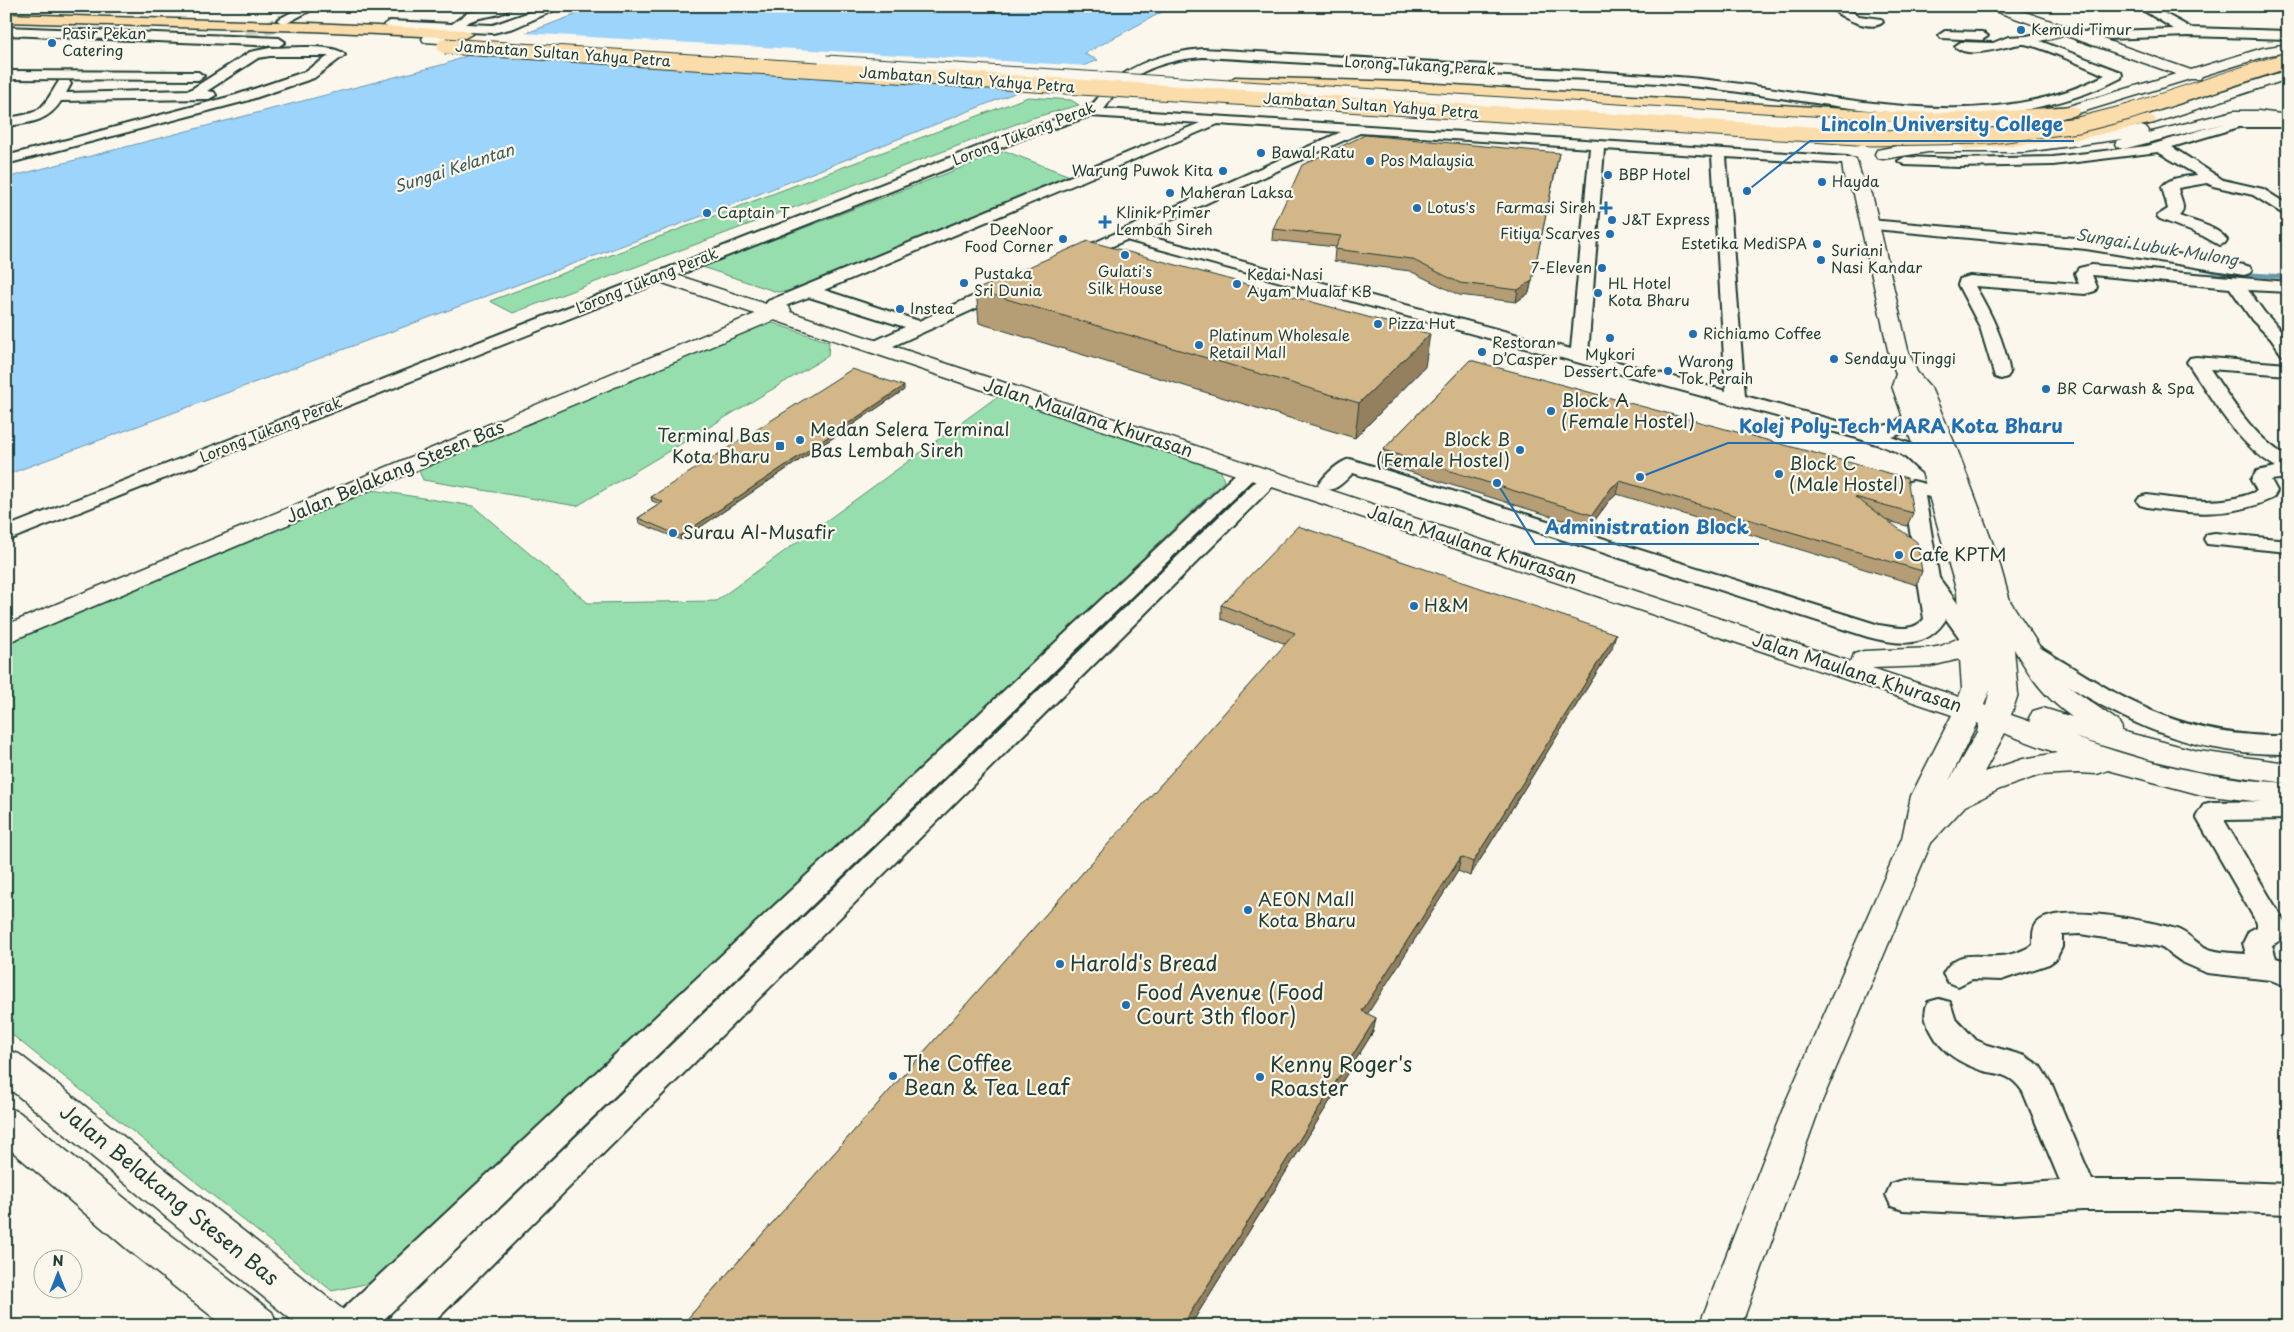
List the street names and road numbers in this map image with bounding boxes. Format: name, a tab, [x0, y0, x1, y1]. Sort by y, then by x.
street label: Jambatan Sultan Yahya Petra	[454, 33, 673, 72]
street label: Lorong Tukang Perak	[1344, 49, 1496, 80]
street label: Jambatan Sultan Yahya Petra	[858, 59, 1077, 98]
street label: Jambatan Sultan Yahya Petra	[1262, 85, 1481, 124]
street label: Lorong Tukang Perak	[948, 95, 1098, 171]
street label: Lorong Tukang Perak	[572, 241, 721, 319]
street label: Jalan Maulana Khurasan	[980, 370, 1197, 463]
street label: Lorong Tukang Perak	[196, 390, 345, 468]
street label: Jalan Belakang Stesen Bas	[281, 412, 508, 529]
street label: Jalan Maulana Khurasan	[1364, 497, 1581, 590]
street label: Jalan Maulana Khurasan	[1749, 625, 1966, 718]
street label: Jalan Belakang Stesen Bas	[54, 1095, 287, 1292]

